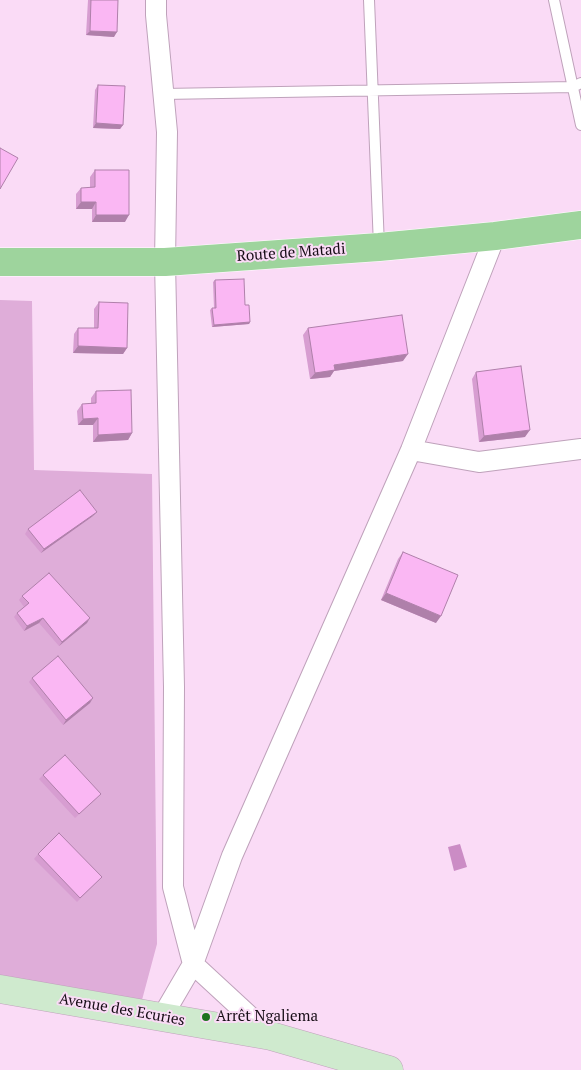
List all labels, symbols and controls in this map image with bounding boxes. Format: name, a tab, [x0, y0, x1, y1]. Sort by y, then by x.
street label: Route de Matadi	[236, 240, 346, 266]
street label: Avenue des Ecuries	[58, 990, 186, 1030]
place label: Arrêt Ngaliema	[216, 1008, 318, 1026]
marker: Arrêt Ngaliema	[200, 1011, 212, 1023]

